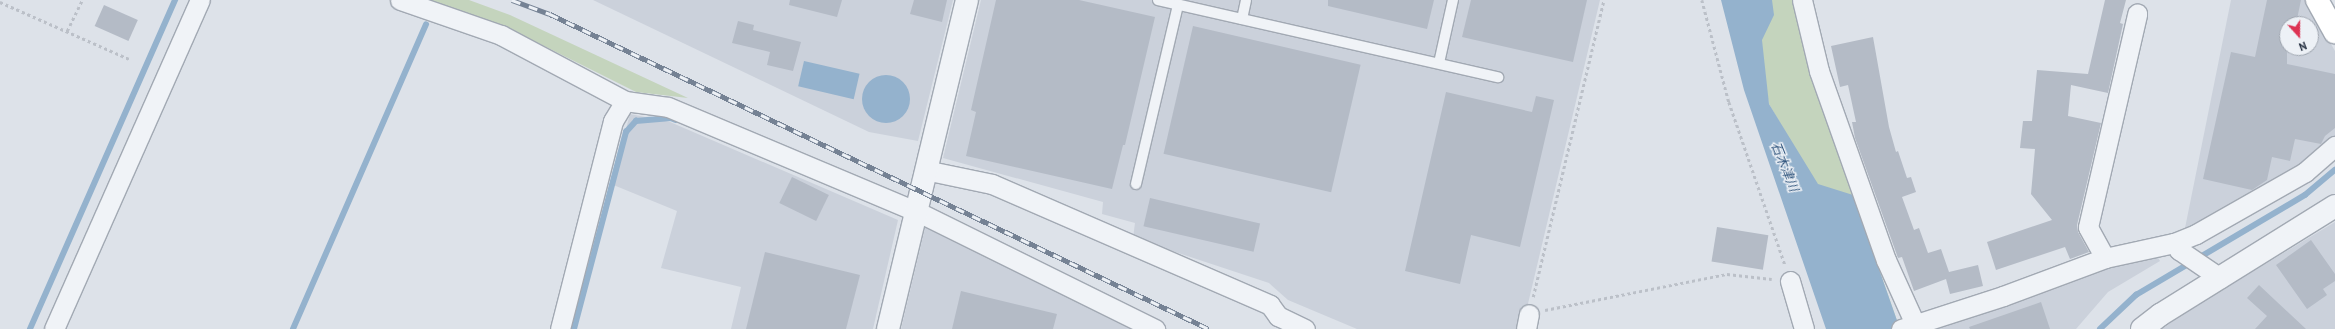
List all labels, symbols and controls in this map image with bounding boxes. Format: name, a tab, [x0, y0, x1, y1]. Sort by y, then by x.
north arrow	[2279, 16, 2319, 56]
text: N	[2297, 38, 2309, 54]
water label: 石木津川	[1767, 140, 1801, 194]

